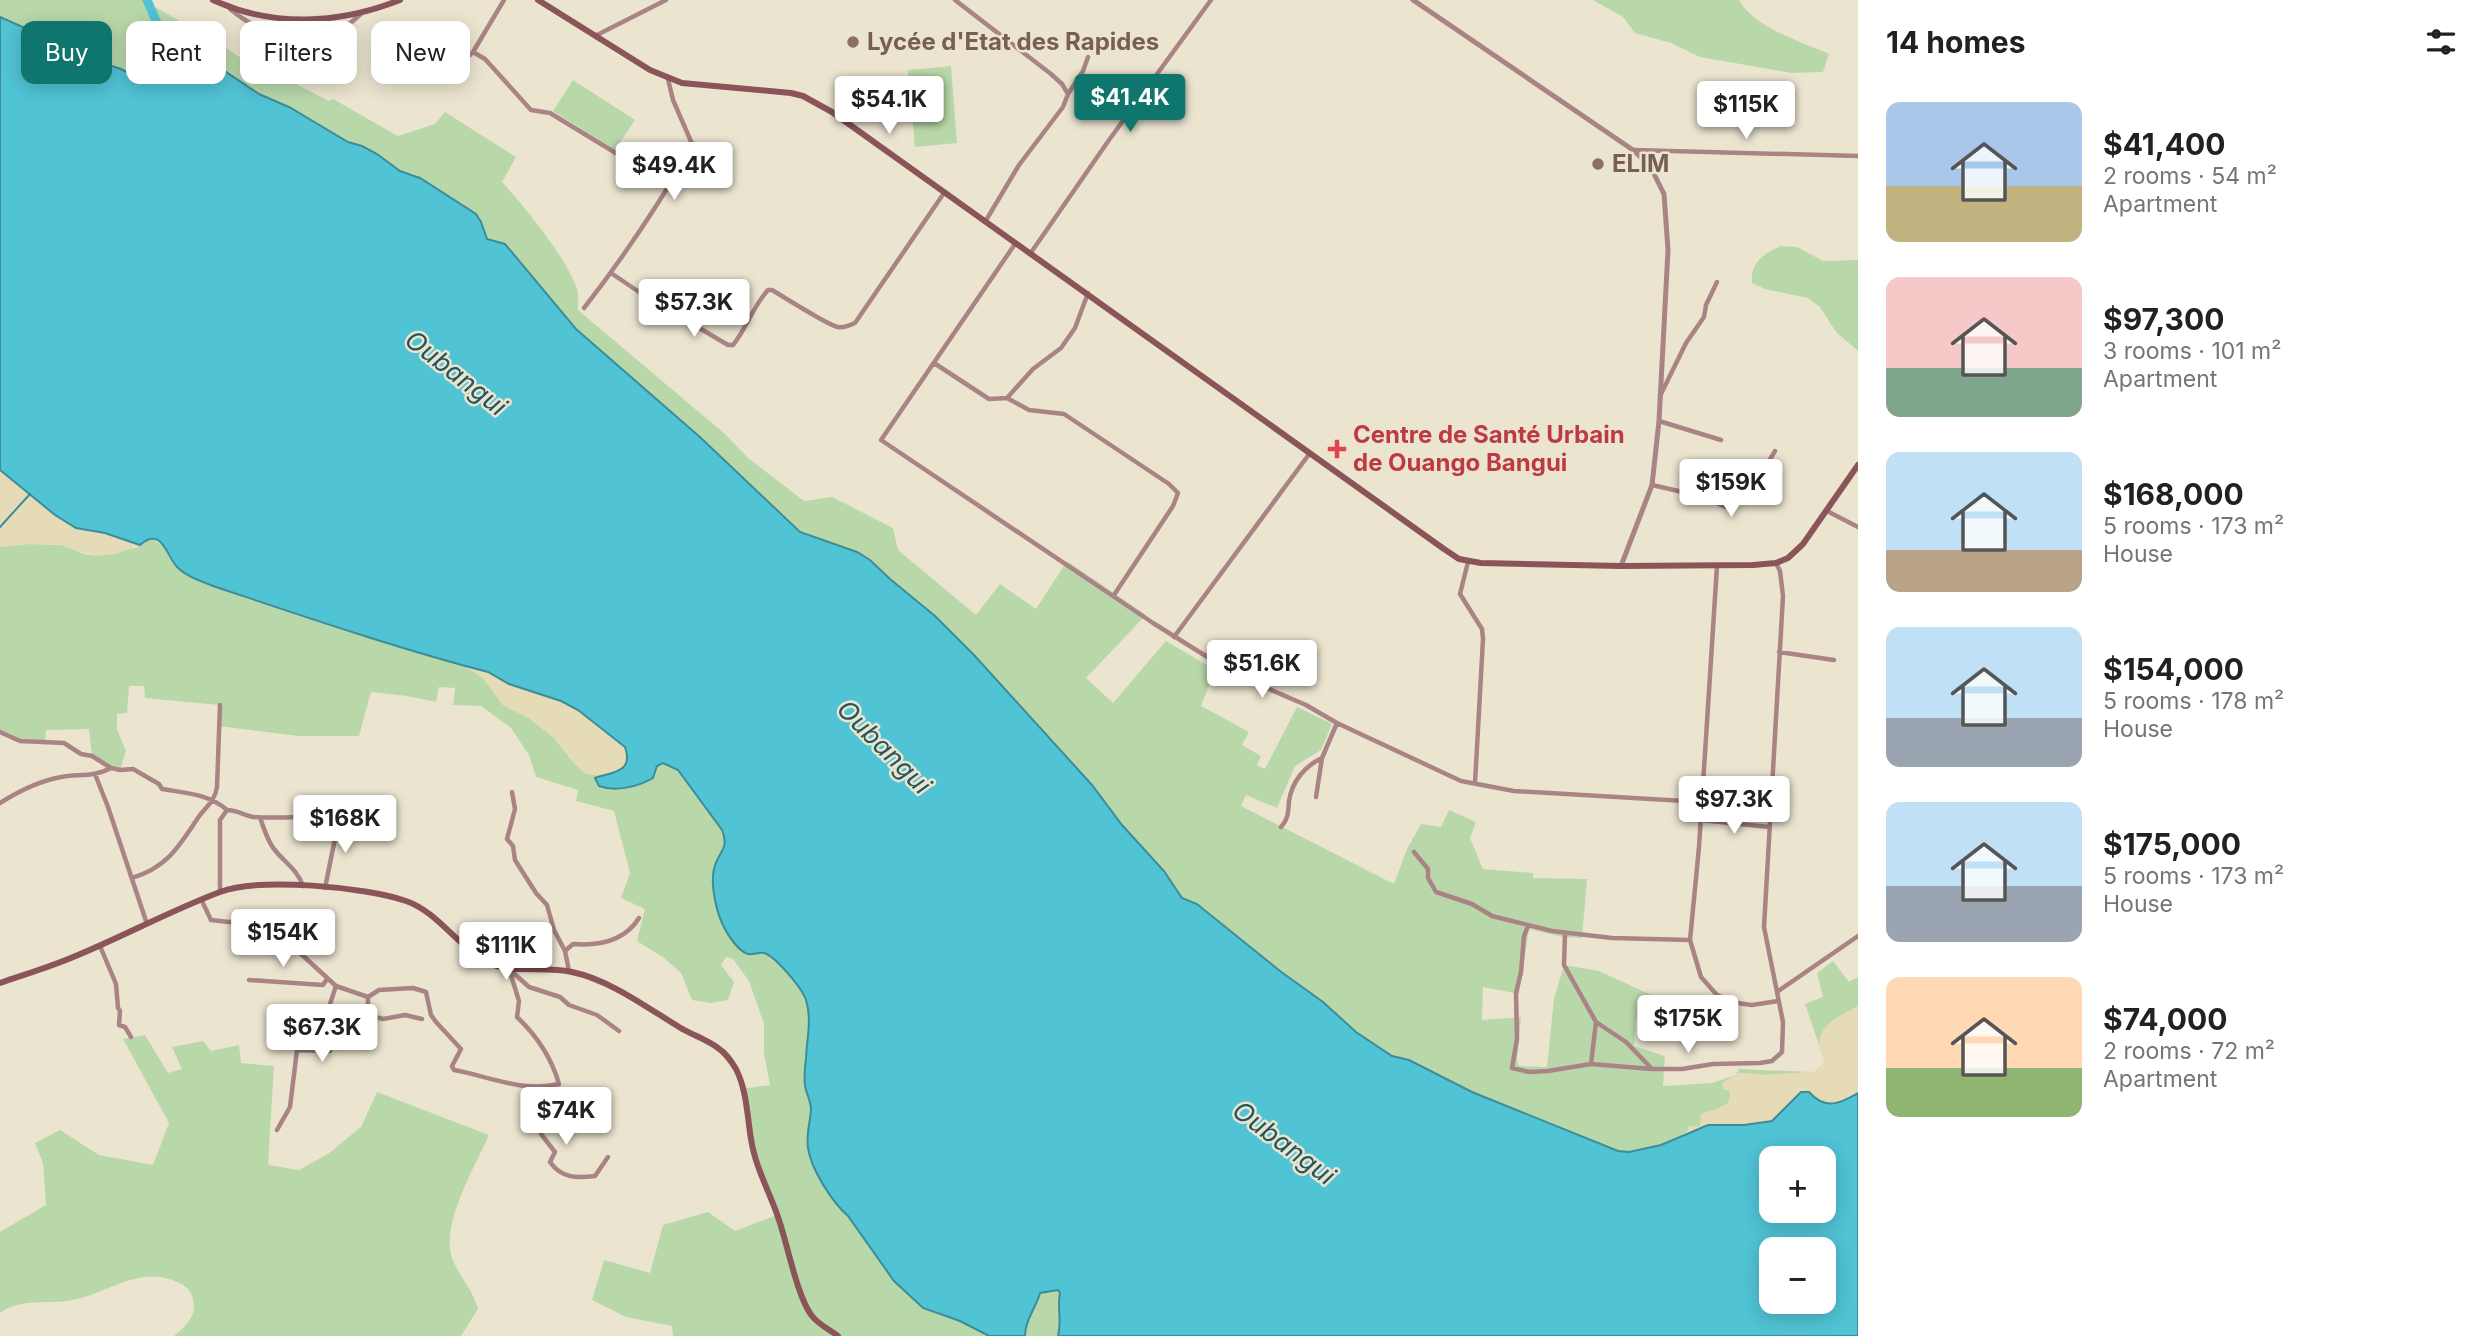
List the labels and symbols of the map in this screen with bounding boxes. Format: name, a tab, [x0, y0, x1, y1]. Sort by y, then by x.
place label: Lycée d'Etat des Rapides	[867, 27, 1159, 56]
marker: Lycée d'Etat des Rapides	[845, 34, 861, 50]
pin: $41.4K	[1073, 74, 1187, 134]
pin: $54.1K	[832, 76, 946, 136]
pin: $115K	[1697, 82, 1795, 141]
pin: $49.4K	[617, 142, 731, 202]
place label: ELIM	[1612, 149, 1669, 178]
marker: ELIM	[1590, 156, 1606, 172]
pin: $57.3K	[637, 280, 751, 339]
water label: Oubangui	[399, 323, 514, 422]
place label: Centre de Santé Urbain de Ouango Bangui	[1353, 420, 1625, 477]
marker: Centre de Santé Urbain de Ouango Bangui	[1327, 439, 1347, 459]
pin: $159K	[1682, 460, 1780, 519]
pin: $51.6K	[1205, 640, 1319, 700]
water label: Oubangui	[831, 693, 938, 801]
pin: $97.3K	[1677, 776, 1791, 836]
pin: $168K	[296, 796, 394, 855]
pin: $154K	[234, 909, 332, 969]
pin: $111K	[457, 922, 555, 982]
pin: $175K	[1639, 996, 1737, 1055]
pin: $67.3K	[265, 1004, 379, 1064]
pin: $74K	[525, 1088, 607, 1147]
water label: Oubangui	[1227, 1094, 1342, 1192]

